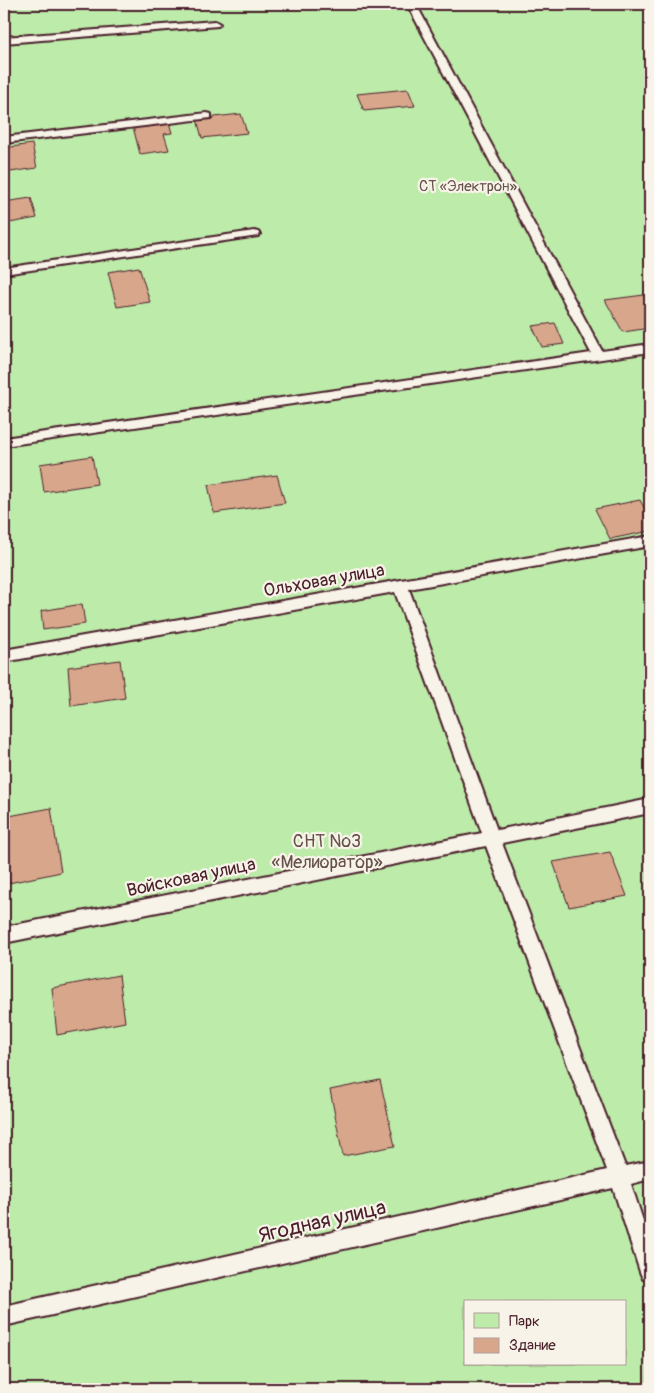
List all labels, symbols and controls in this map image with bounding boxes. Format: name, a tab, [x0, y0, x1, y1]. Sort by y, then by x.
park label: СТ «Электрон»	[419, 177, 517, 196]
street label: Ольховая улица	[262, 559, 386, 602]
park label: СНТ №3 «Мелиоратор»	[271, 830, 383, 874]
street label: Войсковая улица	[125, 853, 258, 902]
street label: Ягодная улица	[256, 1194, 389, 1249]
legend	[464, 1300, 626, 1366]
text: Парк	[509, 1312, 540, 1331]
text: Здание	[509, 1336, 556, 1355]

